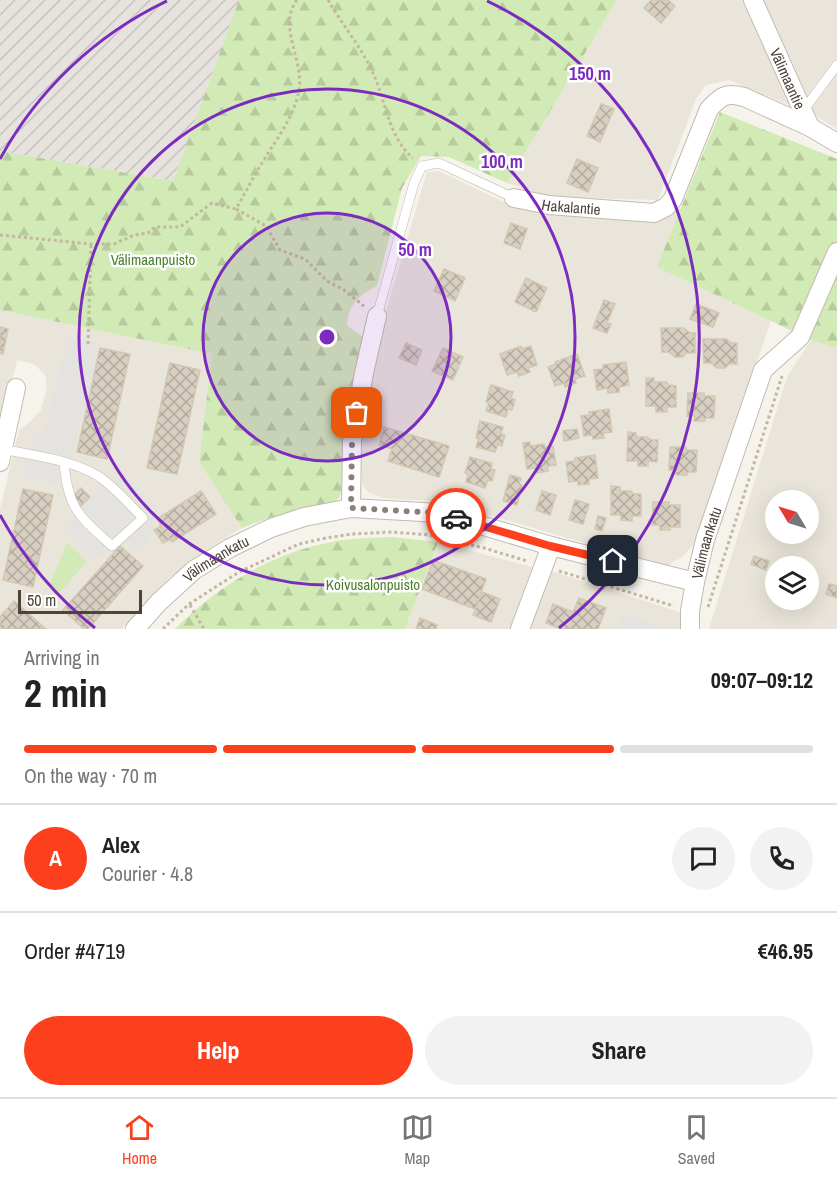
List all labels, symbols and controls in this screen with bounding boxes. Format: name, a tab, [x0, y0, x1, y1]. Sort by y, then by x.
street label: Välimaantie	[765, 45, 811, 112]
text: 150 m	[569, 61, 611, 86]
text: 100 m	[481, 149, 523, 174]
street label: Hakalantie	[540, 193, 602, 219]
text: 50 m	[398, 237, 432, 262]
park label: Välimaanpuisto	[111, 249, 195, 270]
centre of rings	[317, 327, 337, 347]
pin	[331, 387, 382, 438]
icon: bag	[340, 396, 373, 429]
courier	[426, 488, 486, 548]
north arrow	[765, 490, 819, 544]
map controls	[765, 490, 819, 610]
icon: car	[440, 502, 473, 535]
street label: Välimaankatu	[686, 504, 726, 581]
street label: Välimaankatu	[178, 530, 252, 586]
pin	[587, 535, 638, 586]
icon: home	[596, 544, 629, 577]
button: layers	[765, 556, 819, 610]
park label: Koivusalonpuisto	[326, 574, 420, 595]
scale bar	[18, 587, 142, 614]
text: 50 m	[27, 589, 56, 611]
text: Arriving in	[24, 644, 100, 671]
text: 09:07–09:12	[711, 665, 813, 695]
text: 2 min	[24, 667, 108, 719]
text: On the way · 70 m	[24, 762, 157, 789]
button: chat	[672, 827, 735, 890]
button: phone	[750, 827, 813, 890]
text: Alex	[102, 830, 140, 860]
text: A	[49, 843, 62, 873]
text: Courier · 4.8	[102, 860, 193, 887]
text: Order #4719	[24, 936, 125, 966]
text: €46.95	[758, 936, 813, 966]
button: Help	[24, 1016, 413, 1085]
button: Share	[425, 1016, 813, 1085]
tab: Home	[122, 1111, 157, 1169]
tab: Map	[401, 1111, 434, 1169]
tab: Saved	[678, 1111, 715, 1169]

